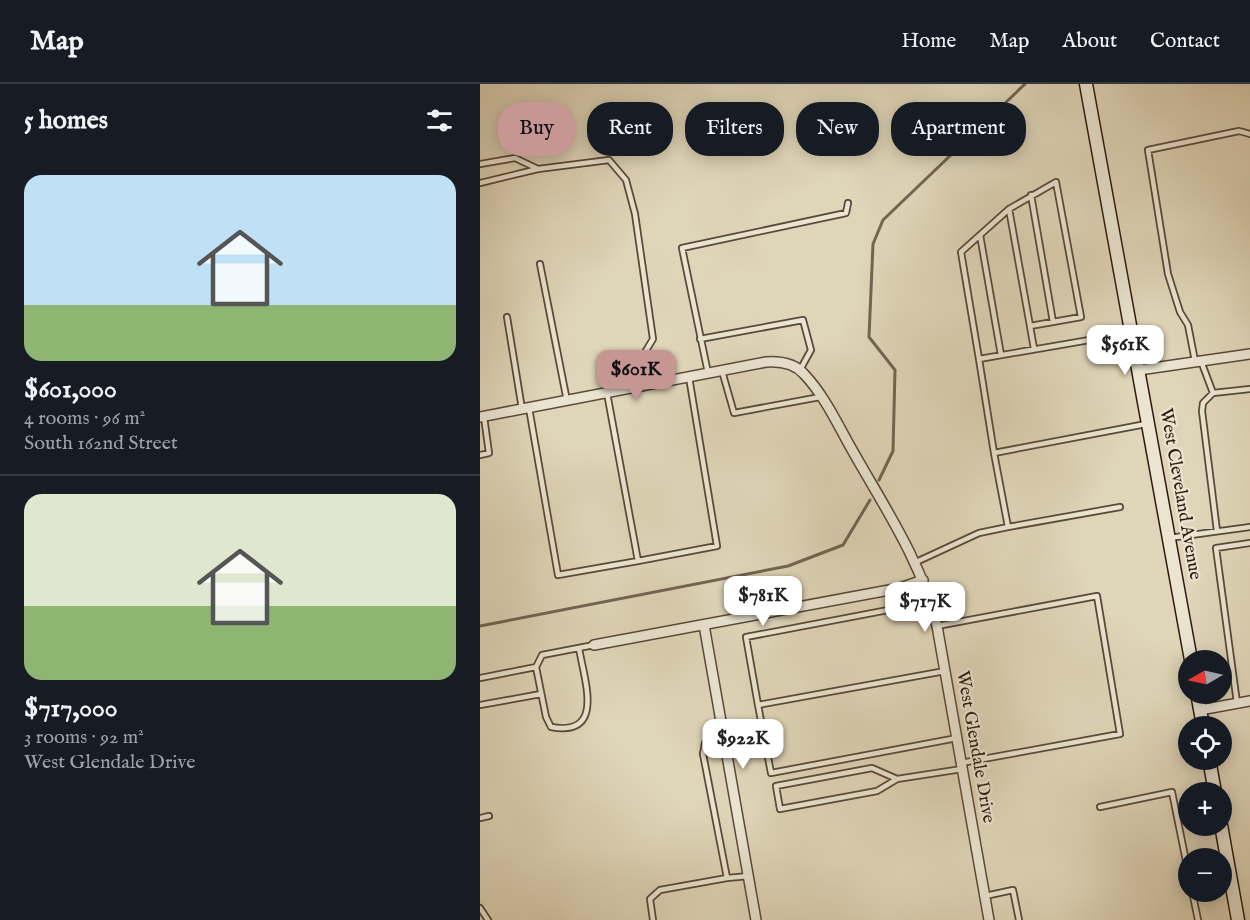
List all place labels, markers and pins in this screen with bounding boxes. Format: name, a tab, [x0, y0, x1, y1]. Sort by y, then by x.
pin: $561K	[1083, 325, 1167, 376]
pin: $601K	[594, 350, 678, 401]
pin: $781K	[721, 576, 805, 627]
pin: $717K	[883, 582, 967, 633]
pin: $922K	[701, 719, 785, 770]

